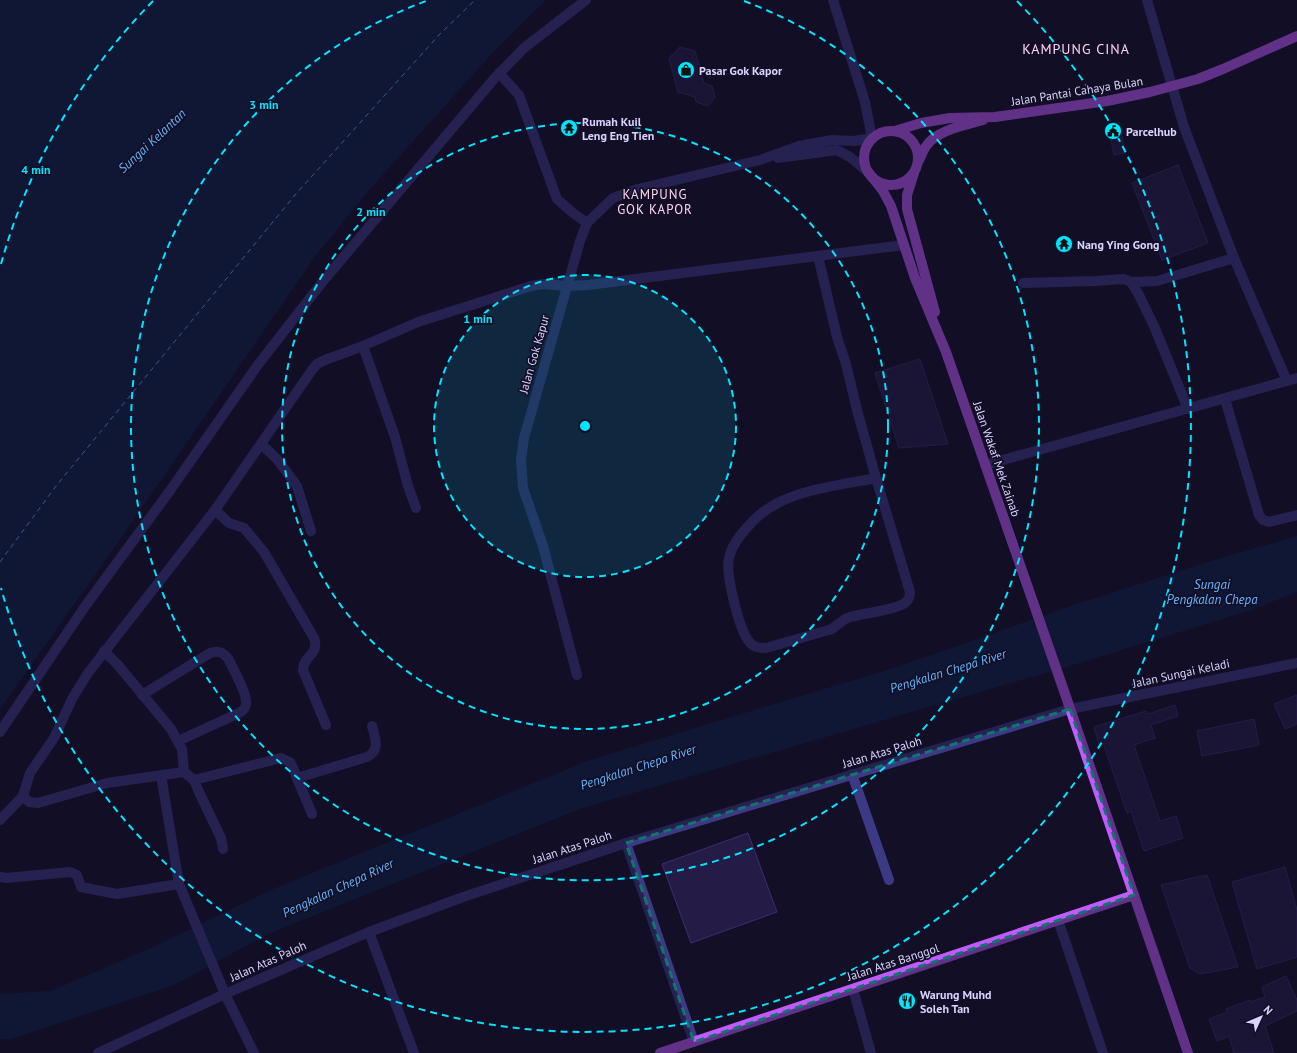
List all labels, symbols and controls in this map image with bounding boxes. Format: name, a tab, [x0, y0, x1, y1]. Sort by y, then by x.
district label: KAMPUNG CINA	[1022, 40, 1130, 58]
shop icon: Pasar Gok Kapor	[676, 60, 696, 80]
place label: Pasar Gok Kapor	[699, 63, 783, 78]
street label: Jalan Pantai Cahaya Bulan	[1009, 73, 1144, 109]
text: 3 min	[249, 97, 279, 112]
water label: Sungai Kelantan	[114, 105, 190, 177]
place label: Rumah Kuil Leng Eng Tien	[582, 114, 654, 143]
temple icon: Rumah Kuil Leng Eng Tien	[559, 118, 579, 138]
public building icon: Parcelhub	[1103, 121, 1123, 141]
place label: Parcelhub	[1126, 124, 1177, 139]
text: 4 min	[21, 162, 51, 177]
district label: KAMPUNG GOK KAPOR	[617, 186, 693, 218]
text: 2 min	[356, 204, 386, 219]
temple icon: Nang Ying Gong	[1054, 234, 1074, 254]
place label: Nang Ying Gong	[1077, 237, 1159, 252]
text: 1 min	[463, 311, 493, 326]
street label: Jalan Gok Kapur	[515, 313, 552, 396]
street label: Jalan Wakaf Mek Zainab	[970, 398, 1024, 519]
centre of rings	[578, 419, 592, 433]
water label: Sungai Pengkalan Chepa	[1166, 576, 1258, 608]
water label: Pengkalan Chepa River	[888, 645, 1009, 697]
street label: Jalan Sungai Keladi	[1130, 655, 1231, 691]
street label: Jalan Atas Paloh	[840, 733, 923, 771]
water label: Pengkalan Chepa River	[578, 740, 699, 794]
street label: Jalan Atas Paloh	[530, 827, 613, 867]
water label: Pengkalan Chepa River	[280, 854, 397, 921]
street label: Jalan Atas Paloh	[227, 937, 309, 985]
street label: Jalan Atas Banggol	[844, 940, 941, 984]
place label: Warung Muhd Soleh Tan	[920, 987, 991, 1016]
restaurant icon: Warung Muhd Soleh Tan	[897, 991, 917, 1011]
north arrow	[1241, 997, 1281, 1037]
text: N	[1261, 1003, 1276, 1018]

